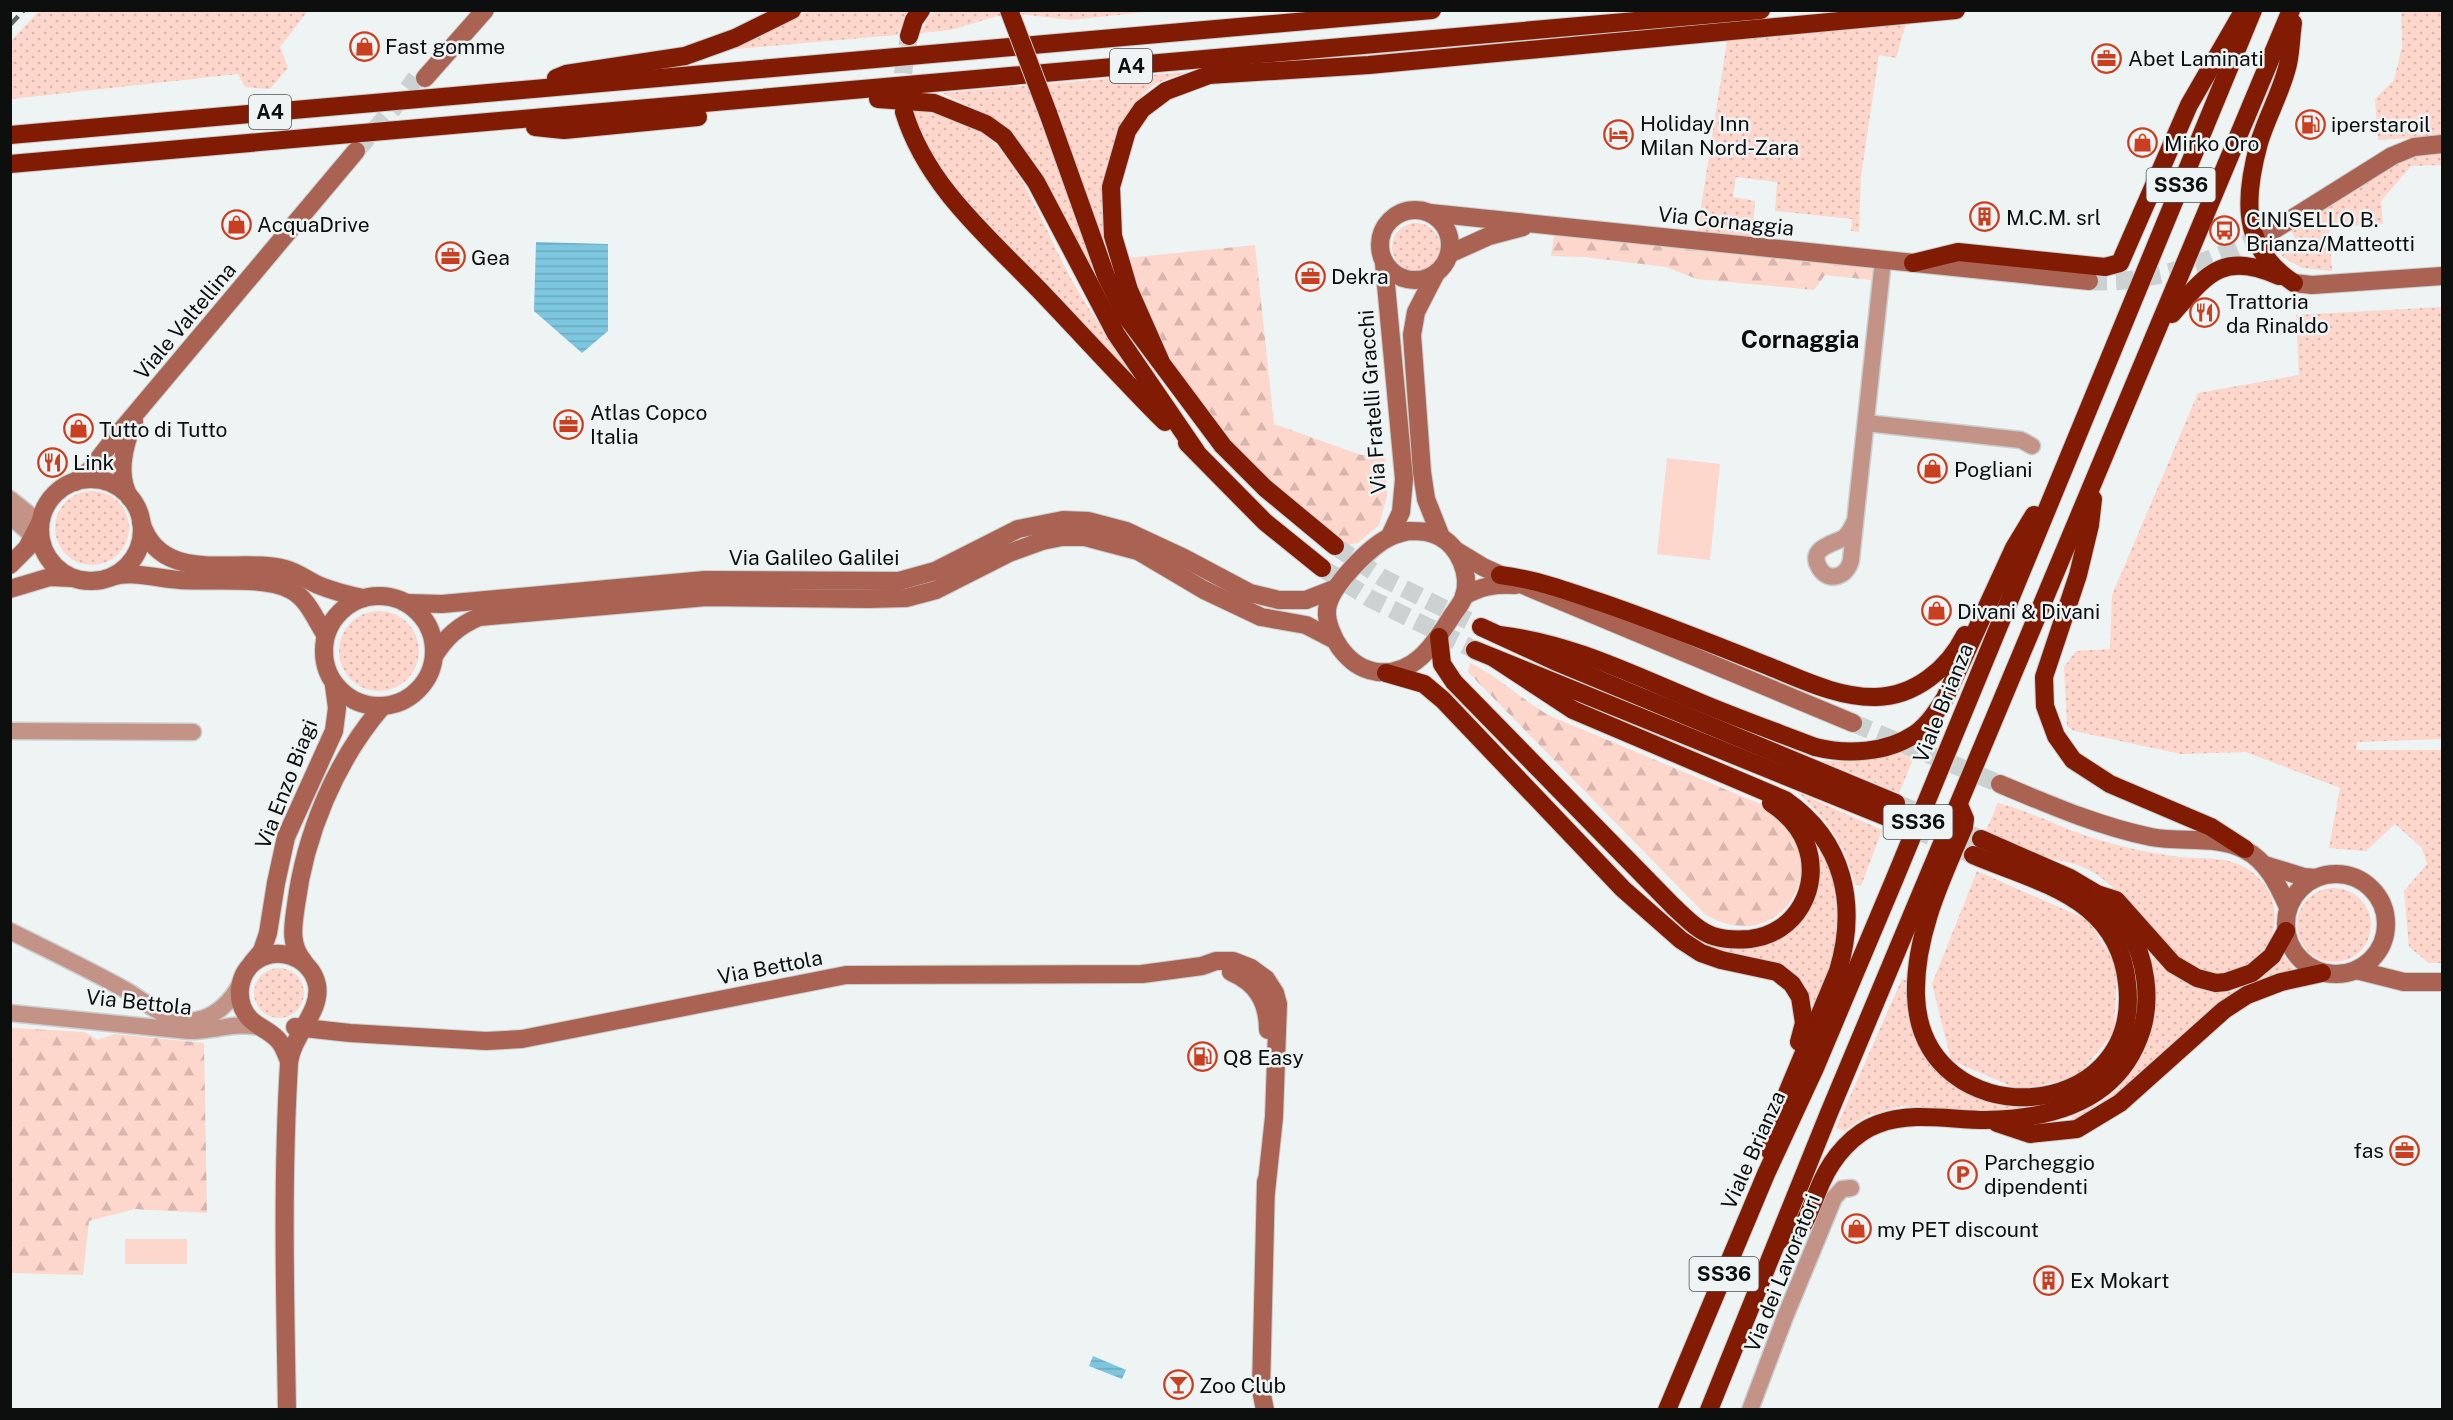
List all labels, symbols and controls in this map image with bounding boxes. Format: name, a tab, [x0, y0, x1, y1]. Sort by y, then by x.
shop icon: Fast gomme	[348, 30, 380, 62]
place label: Fast gomme	[385, 34, 505, 59]
office icon: Abet Laminati	[2091, 42, 2123, 74]
place label: Abet Laminati	[2128, 46, 2264, 71]
road number: A4	[1110, 49, 1152, 83]
road number: A4	[249, 95, 291, 129]
fuel station icon: iperstaroil	[2294, 108, 2326, 140]
place label: Holiday Inn Milan Nord-Zara	[1640, 111, 1799, 160]
place label: iperstaroil	[2331, 112, 2431, 137]
hotel icon: Holiday Inn Milan Nord-Zara	[1603, 119, 1635, 151]
shop icon: Mirko Oro	[2127, 127, 2159, 159]
place label: Mirko Oro	[2164, 131, 2259, 156]
road number: SS36	[2146, 168, 2216, 202]
street label: Via Cornaggia	[1657, 201, 1795, 241]
building icon: M.C.M. srl	[1969, 201, 2001, 233]
place label: M.C.M. srl	[2006, 205, 2101, 230]
place label: CINISELLO B. Brianza/Matteotti	[2246, 207, 2415, 256]
shop icon: AcquaDrive	[220, 208, 252, 240]
place label: AcquaDrive	[257, 212, 370, 237]
bus stop icon: CINISELLO B. Brianza/Matteotti	[2209, 215, 2241, 247]
office icon: Gea	[434, 241, 466, 273]
place label: Gea	[471, 245, 510, 270]
street label: Viale Valtellina	[129, 258, 241, 384]
office icon: Dekra	[1294, 260, 1326, 292]
place label: Dekra	[1331, 264, 1389, 289]
place label: Trattoria da Rinaldo	[2226, 289, 2329, 338]
restaurant icon: Trattoria da Rinaldo	[2189, 297, 2221, 329]
street label: Via Fratelli Gracchi	[1353, 309, 1391, 495]
district label: Cornaggia	[1741, 325, 1859, 353]
place label: Atlas Copco Italia	[590, 400, 707, 449]
office icon: Atlas Copco Italia	[553, 408, 585, 440]
shop icon: Tutto di Tutto	[62, 413, 94, 445]
place label: Tutto di Tutto	[99, 417, 227, 442]
restaurant icon: Link	[36, 446, 68, 478]
place label: Link	[73, 450, 115, 475]
shop icon: Pogliani	[1917, 453, 1949, 485]
place label: Pogliani	[1954, 457, 2032, 482]
street label: Via Galileo Galilei	[729, 545, 899, 570]
shop icon: Divani & Divani	[1920, 595, 1952, 627]
place label: Divani & Divani	[1957, 599, 2100, 624]
street label: Viale Brianza	[1908, 640, 1978, 766]
street label: Via Enzo Biagi	[250, 716, 322, 852]
road number: SS36	[1884, 805, 1952, 839]
street label: Via Bettola	[715, 945, 825, 989]
street label: Via Bettola	[85, 984, 193, 1020]
fuel station icon: Q8 Easy	[1186, 1041, 1218, 1073]
place label: Q8 Easy	[1223, 1045, 1304, 1070]
street label: Viale Brianza	[1716, 1087, 1790, 1213]
office icon: fas	[2389, 1134, 2421, 1166]
place label: fas	[2353, 1138, 2384, 1163]
place label: Parcheggio dipendenti	[1984, 1150, 2095, 1199]
parking icon: Parcheggio dipendenti	[1947, 1158, 1979, 1190]
street label: Via dei Lavoratori	[1739, 1190, 1825, 1356]
shop icon: my PET discount	[1840, 1213, 1872, 1245]
place label: my PET discount	[1877, 1217, 2039, 1242]
road number: SS36	[1690, 1257, 1758, 1291]
building icon: Ex Mokart	[2033, 1264, 2065, 1296]
place label: Ex Mokart	[2070, 1268, 2169, 1293]
bar icon: Zoo Club	[1162, 1369, 1194, 1401]
place label: Zoo Club	[1199, 1373, 1286, 1398]

